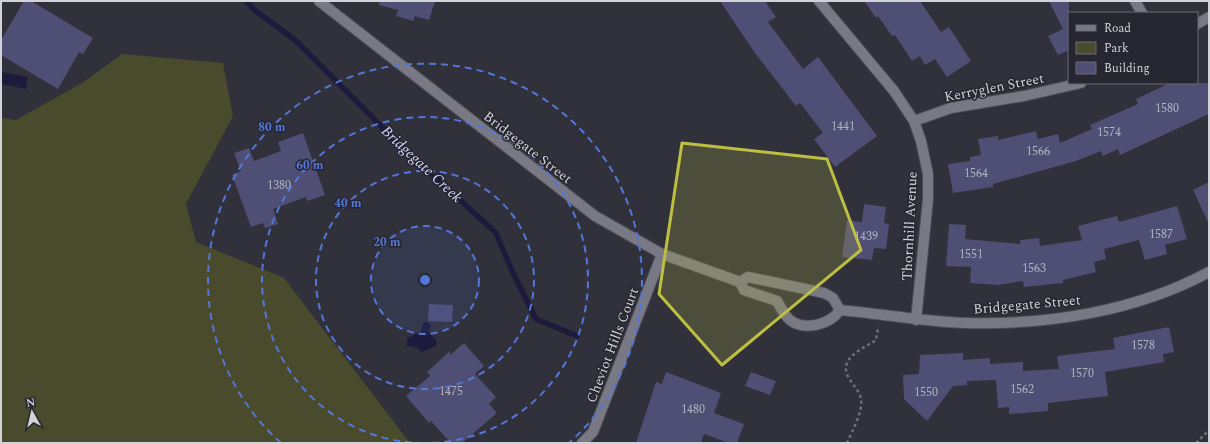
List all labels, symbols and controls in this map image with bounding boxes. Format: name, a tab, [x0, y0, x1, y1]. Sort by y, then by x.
legend	[1068, 12, 1198, 84]
text: Road	[1104, 19, 1131, 38]
text: Park	[1104, 39, 1129, 58]
text: Building	[1104, 59, 1150, 78]
street label: Kerryglen Street	[942, 68, 1046, 107]
house number: 1580	[1155, 99, 1179, 118]
street label: Bridgegate Street	[479, 106, 577, 189]
house number: 1441	[831, 117, 855, 136]
text: 80 m	[258, 118, 286, 137]
water label: Bridgegate Creek	[376, 120, 468, 208]
house number: 1574	[1097, 123, 1121, 142]
house number: 1566	[1026, 142, 1050, 161]
text: 60 m	[296, 156, 324, 175]
house number: 1564	[964, 164, 988, 183]
street label: Thornhill Avenue	[896, 171, 923, 281]
house number: 1380	[267, 176, 291, 195]
text: 40 m	[334, 194, 362, 213]
house number: 1587	[1149, 225, 1173, 244]
house number: 1439	[854, 227, 878, 246]
text: 20 m	[373, 233, 401, 252]
house number: 1551	[959, 245, 983, 264]
house number: 1563	[1022, 259, 1046, 278]
centre of rings	[418, 273, 432, 287]
street label: Cheviot Hills Court	[581, 285, 644, 406]
street label: Bridgegate Street	[973, 289, 1082, 320]
house number: 1578	[1131, 336, 1155, 355]
house number: 1570	[1070, 364, 1094, 383]
house number: 1562	[1010, 380, 1034, 399]
house number: 1475	[439, 382, 463, 401]
house number: 1550	[914, 383, 938, 402]
north arrow	[12, 392, 52, 432]
text: N	[25, 394, 36, 412]
house number: 1480	[681, 400, 705, 419]

